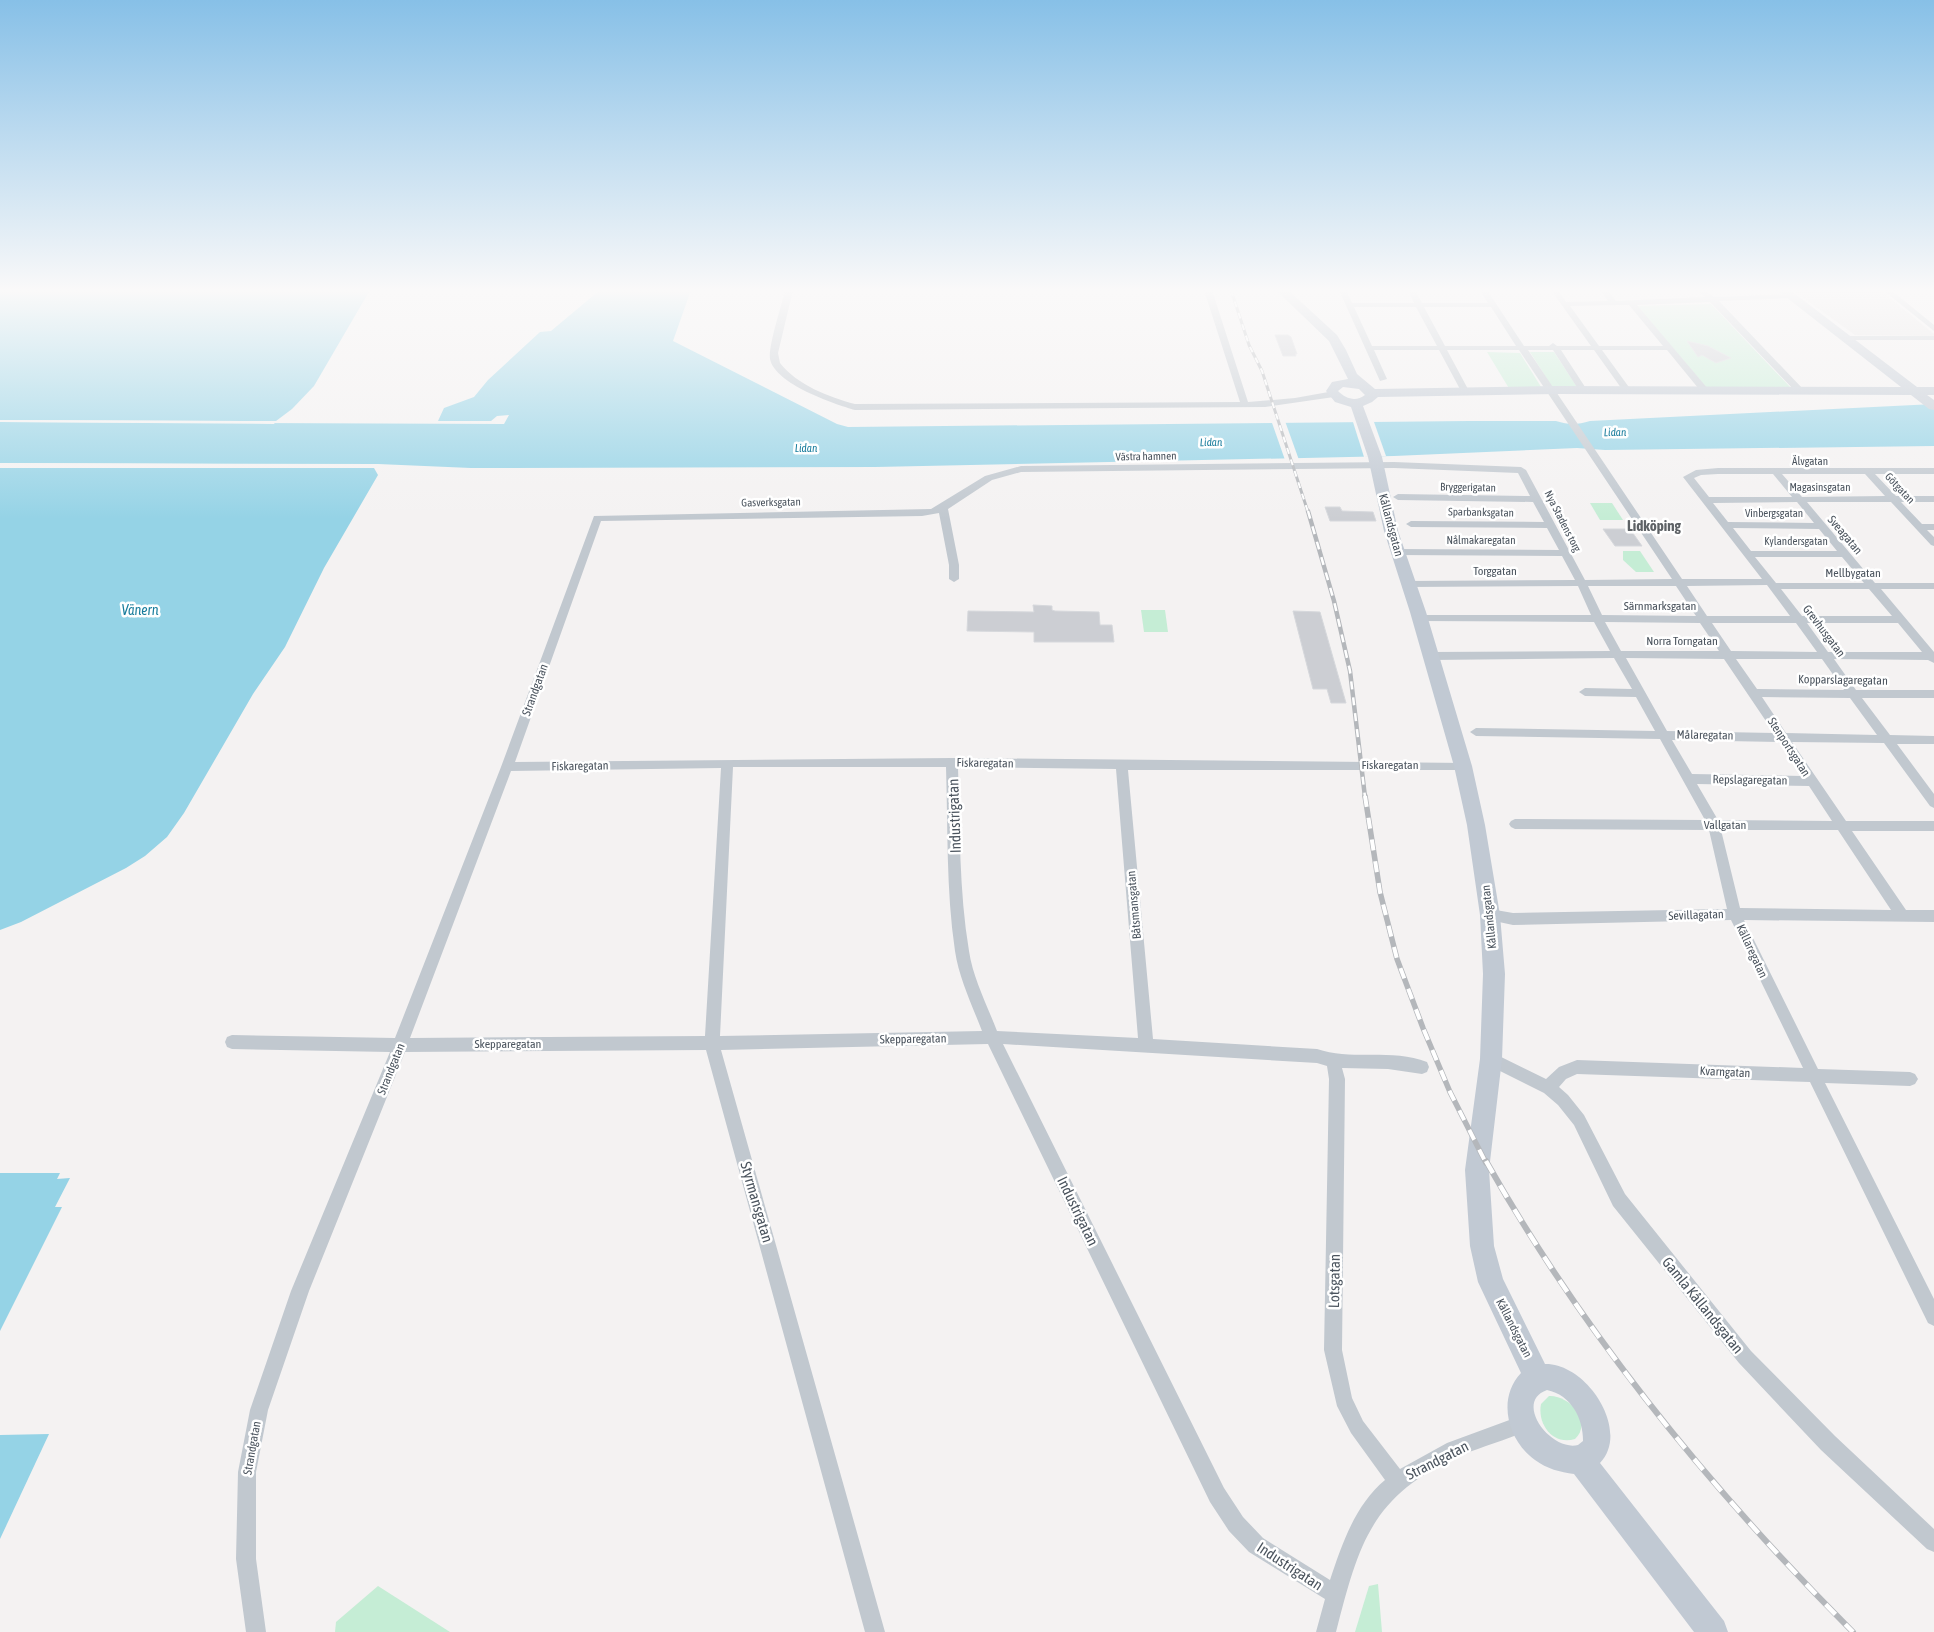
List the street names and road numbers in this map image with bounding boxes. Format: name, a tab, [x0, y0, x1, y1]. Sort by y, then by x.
street label: Västra hamnen	[1115, 449, 1177, 463]
street label: Älvgatan	[1792, 455, 1828, 467]
street label: Götgatan	[1883, 470, 1917, 506]
street label: Bryggerigatan	[1440, 481, 1496, 493]
street label: Magasinsgatan	[1790, 481, 1850, 493]
street label: Nya Stadens torg	[1542, 488, 1584, 554]
street label: Kållandsgatan	[1376, 492, 1406, 558]
street label: Gasverksgatan	[741, 495, 801, 509]
street label: Sparbanksgatan	[1448, 505, 1514, 519]
street label: Vinbergsgatan	[1745, 507, 1803, 519]
street label: Sveagatan	[1825, 513, 1865, 557]
street label: Nålmakaregatan	[1447, 534, 1516, 546]
street label: Kylandersgatan	[1764, 535, 1828, 547]
street label: Torggatan	[1473, 564, 1517, 578]
street label: Mellbygatan	[1825, 566, 1881, 580]
street label: Särnmarksgatan	[1624, 599, 1696, 613]
street label: Grevhusgatan	[1800, 602, 1848, 660]
street label: Norra Torngatan	[1646, 634, 1718, 648]
street label: Strandgatan	[519, 662, 551, 718]
street label: Kopparslagaregatan	[1798, 672, 1888, 688]
street label: Stenportsgatan	[1765, 715, 1813, 779]
street label: Målaregatan	[1677, 728, 1733, 742]
street label: Fiskaregatan	[956, 756, 1014, 770]
street label: Fiskaregatan	[1361, 758, 1419, 772]
street label: Fiskaregatan	[551, 759, 609, 773]
street label: Repslagaregatan	[1712, 772, 1788, 788]
street label: Industrigatan	[944, 778, 964, 854]
street label: Vallgatan	[1704, 818, 1746, 832]
street label: Båtsmansgatan	[1124, 870, 1144, 940]
street label: Kållandsgatan	[1479, 884, 1499, 950]
street label: Sevillagatan	[1668, 907, 1724, 923]
street label: Källaregatan	[1734, 922, 1770, 980]
street label: Skepparegatan	[879, 1031, 947, 1047]
street label: Skepparegatan	[475, 1037, 541, 1051]
street label: Strandgatan	[374, 1041, 408, 1097]
street label: Kvarngatan	[1699, 1064, 1751, 1080]
street label: Styrmansgatan	[737, 1160, 777, 1244]
street label: Industrigatan	[1054, 1174, 1102, 1248]
street label: Gamla Kållandsgatan	[1659, 1253, 1747, 1357]
street label: Lotsgatan	[1325, 1254, 1343, 1308]
street label: Kållandsgatan	[1493, 1296, 1535, 1360]
street label: Strandgatan	[240, 1420, 264, 1476]
street label: Strandgatan	[1403, 1437, 1471, 1483]
street label: Industrigatan	[1254, 1539, 1326, 1593]

